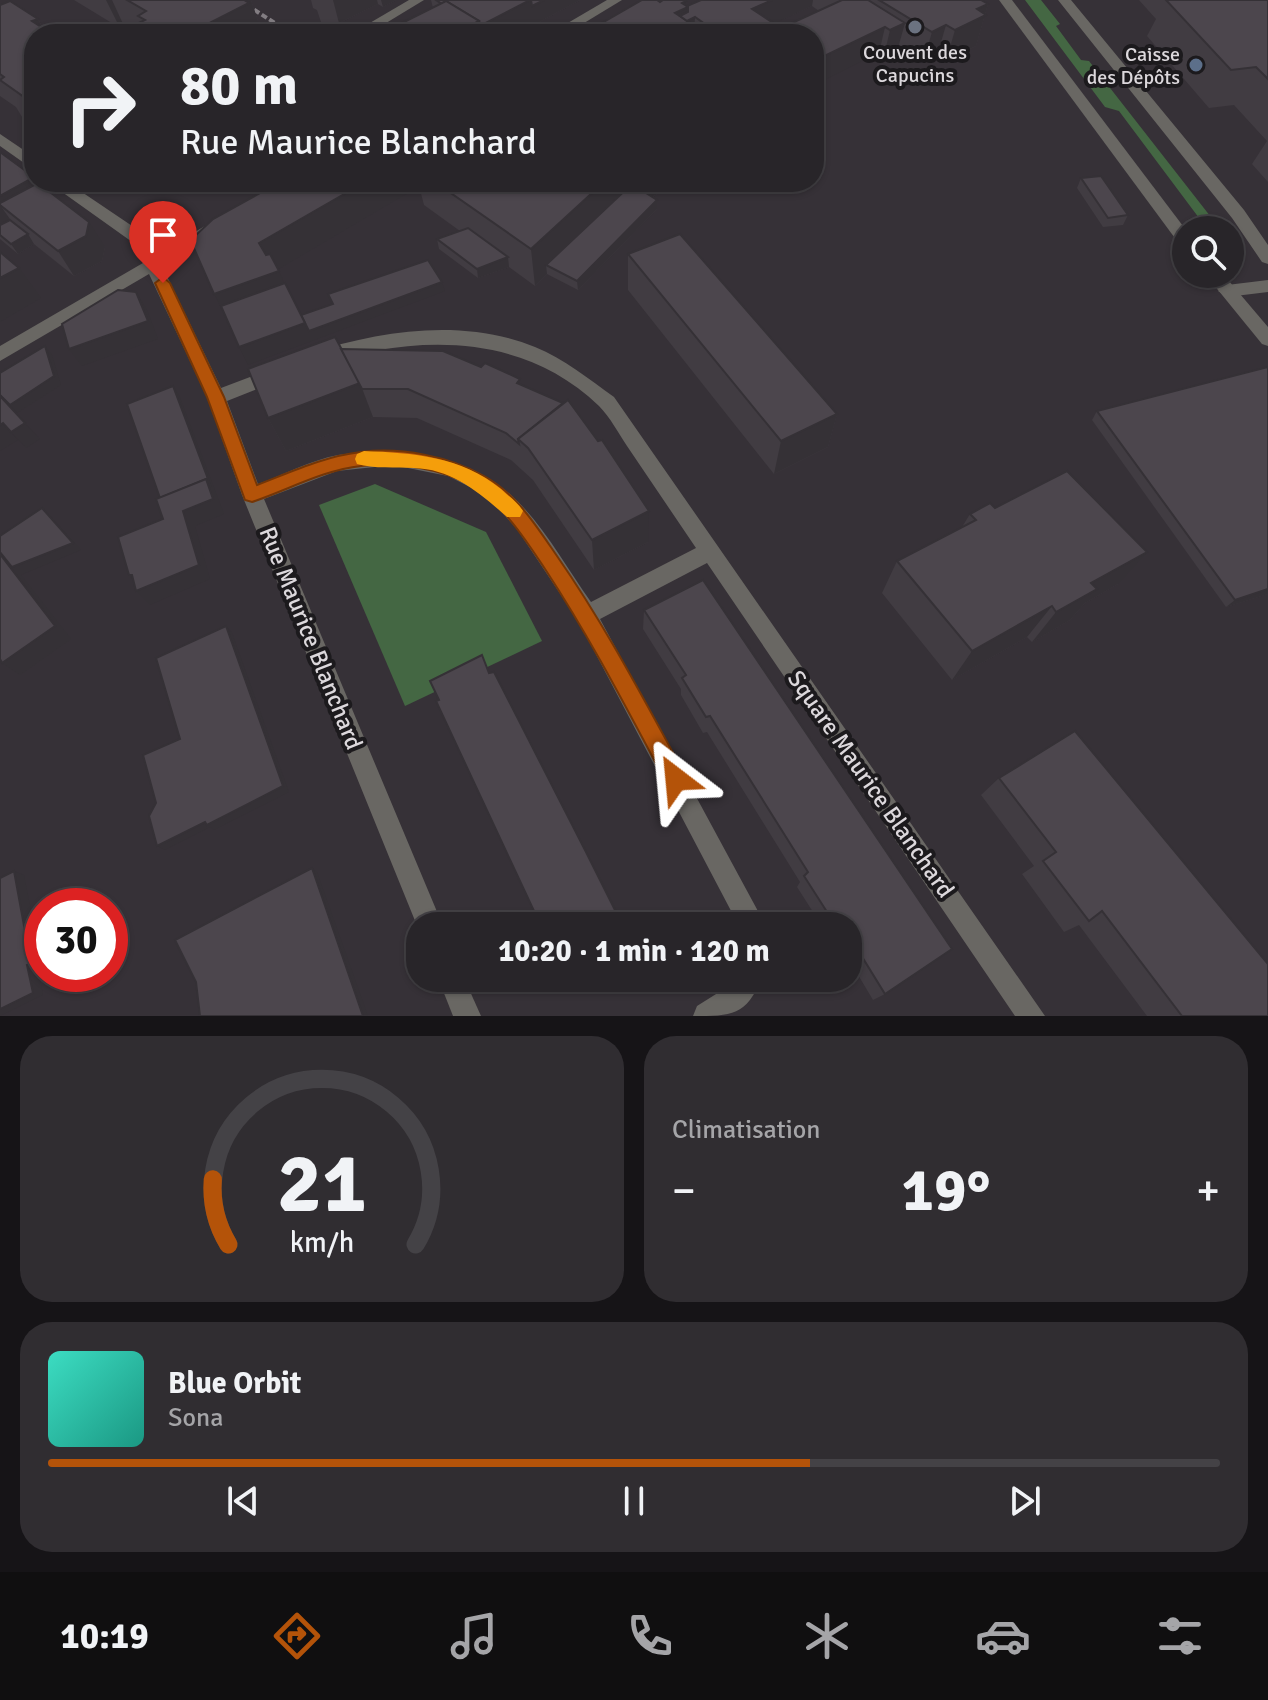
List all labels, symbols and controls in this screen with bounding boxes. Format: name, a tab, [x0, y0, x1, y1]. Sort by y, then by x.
marker: Couvent des Capucins	[906, 18, 924, 36]
place label: Couvent des Capucins	[863, 40, 967, 88]
place label: Caisse des Dépôts	[1087, 42, 1180, 90]
text: 80 m	[180, 51, 298, 120]
icon: right	[48, 56, 152, 160]
marker: Caisse des Dépôts	[1187, 56, 1205, 74]
text: Rue Maurice Blanchard	[180, 120, 537, 165]
pin	[129, 201, 197, 283]
icon: arrive	[141, 213, 185, 257]
map controls	[1172, 216, 1244, 288]
button: search	[1172, 216, 1244, 288]
street label: Rue Maurice Blanchard	[253, 522, 369, 754]
street label: Square Maurice Blanchard	[781, 665, 961, 903]
position arrow	[634, 737, 718, 821]
speed limit sign: 30	[24, 888, 128, 992]
text: 10:20 · 1 min · 120 m	[498, 933, 770, 970]
text: Climatisation	[672, 1114, 821, 1146]
text: 21	[277, 1133, 367, 1235]
text: 19°	[902, 1154, 990, 1228]
text: −	[672, 1164, 696, 1218]
text: +	[1196, 1164, 1220, 1218]
text: km/h	[290, 1225, 354, 1260]
text: Blue Orbit	[168, 1365, 301, 1402]
text: Sona	[168, 1402, 223, 1434]
icon: previous	[221, 1479, 265, 1523]
icon: pause	[612, 1479, 656, 1523]
icon: next	[1003, 1479, 1047, 1523]
icon: directions	[269, 1608, 325, 1664]
icon: music	[446, 1608, 502, 1664]
icon: phone	[622, 1608, 678, 1664]
icon: climate	[799, 1608, 855, 1664]
icon: car	[975, 1608, 1031, 1664]
icon: filters	[1152, 1608, 1208, 1664]
text: 10:19	[60, 1614, 149, 1659]

